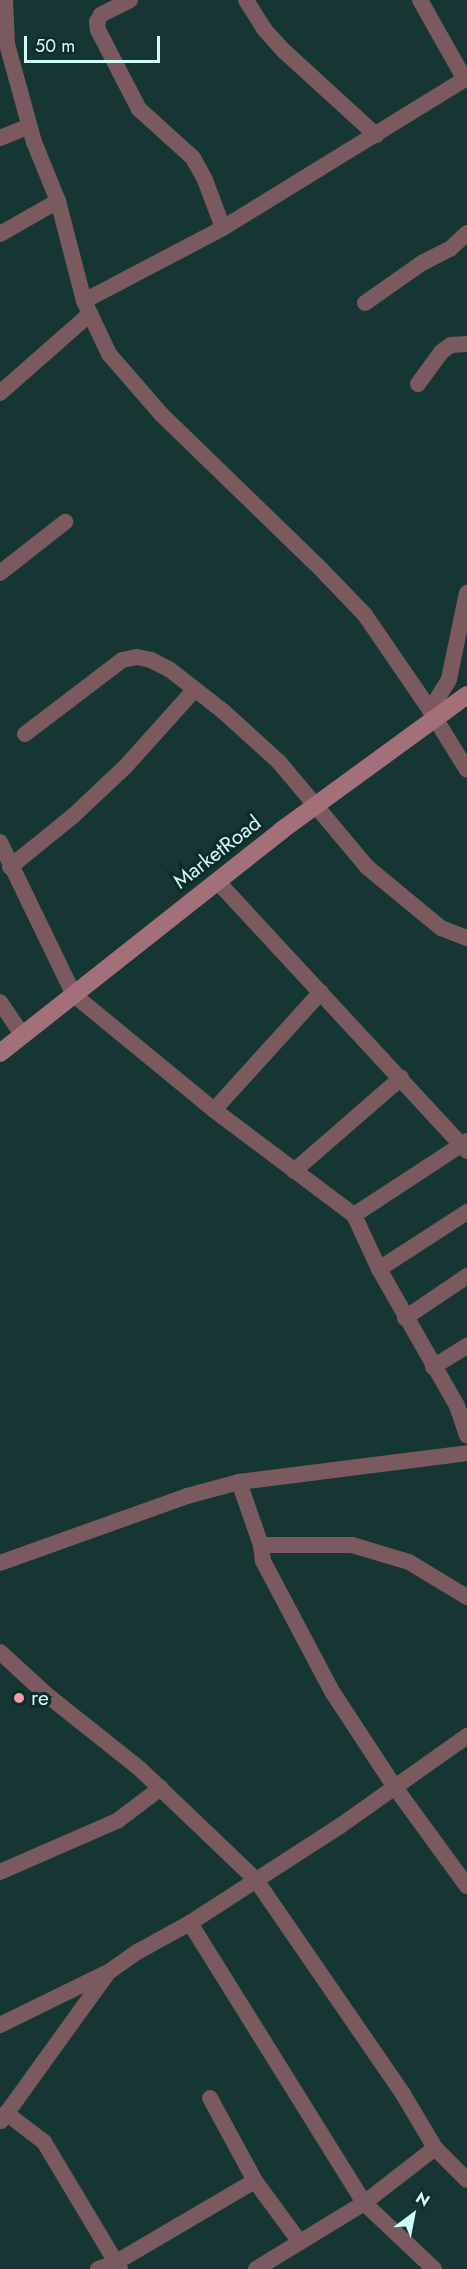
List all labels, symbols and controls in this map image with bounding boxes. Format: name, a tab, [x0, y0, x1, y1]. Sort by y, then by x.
scale bar	[27, 24, 164, 62]
text: 50 m	[35, 33, 75, 59]
street label: MarketRoad	[168, 810, 266, 894]
place label: re	[31, 1685, 49, 1711]
marker: re	[12, 1691, 26, 1705]
north arrow	[383, 2185, 443, 2245]
text: N	[411, 2186, 434, 2212]

